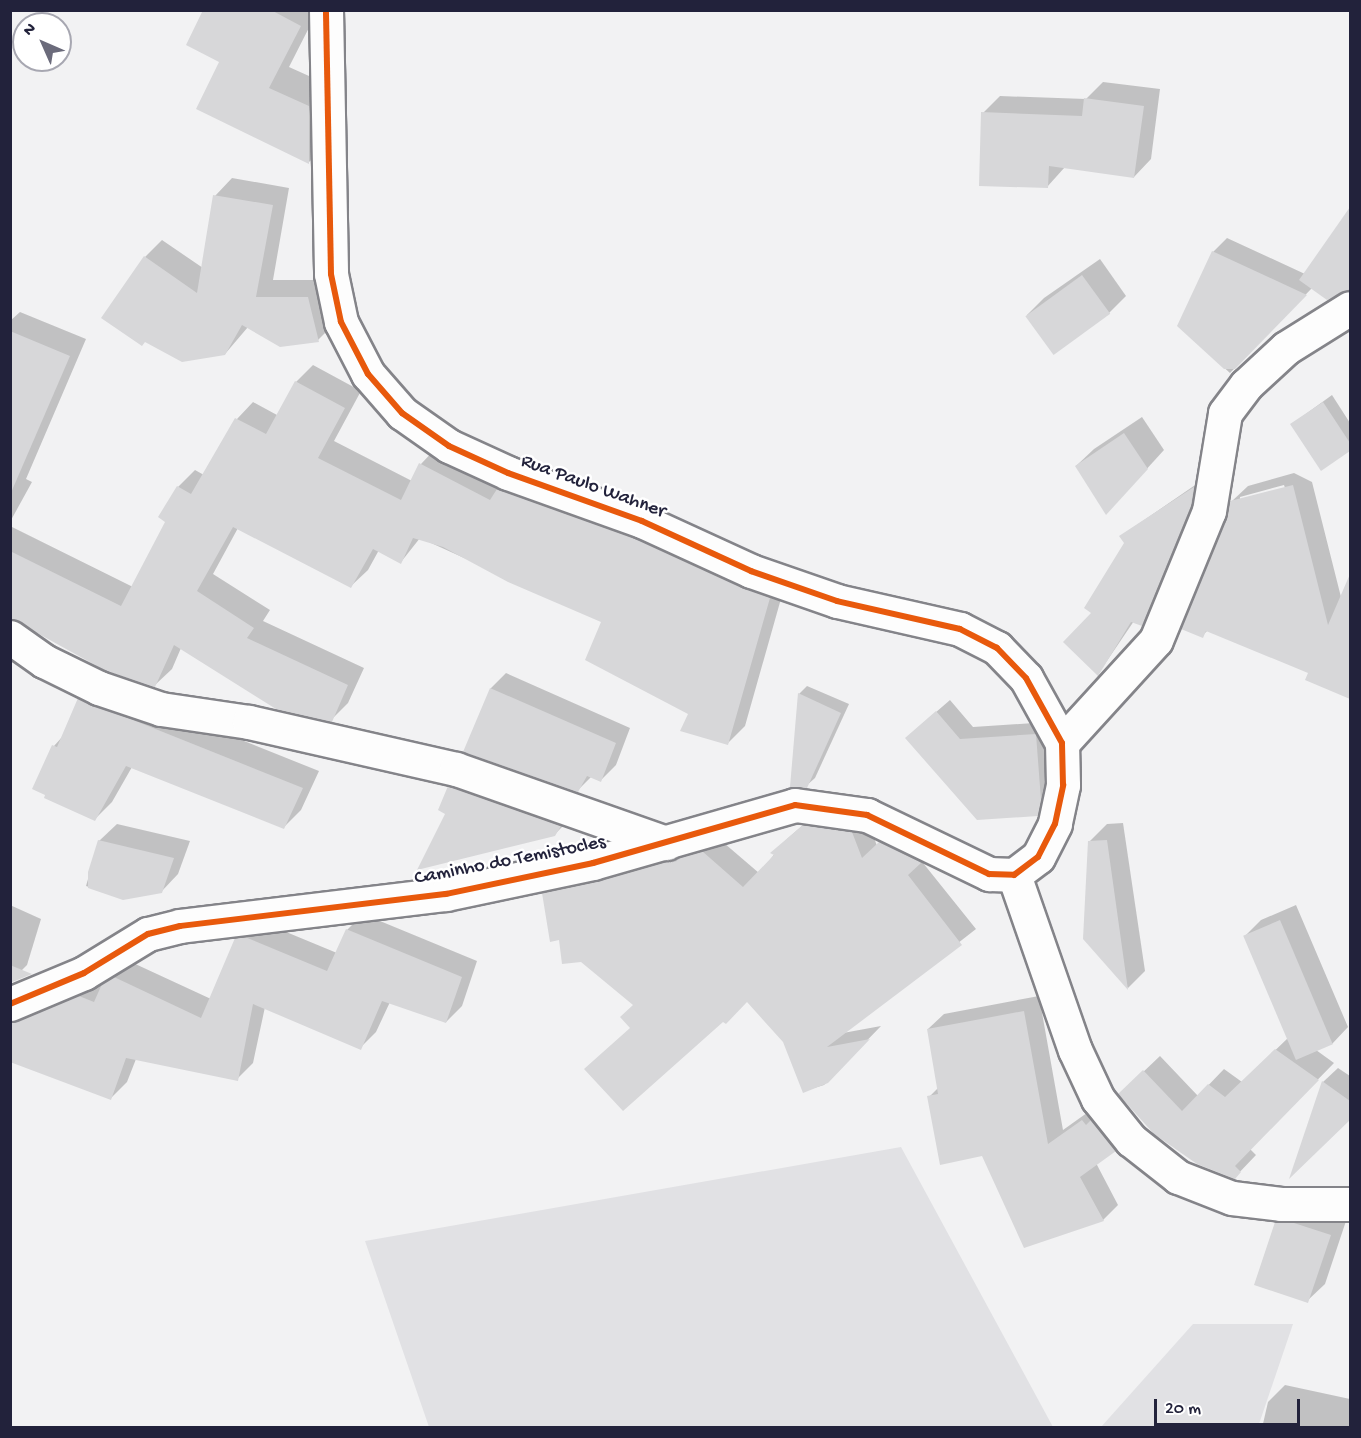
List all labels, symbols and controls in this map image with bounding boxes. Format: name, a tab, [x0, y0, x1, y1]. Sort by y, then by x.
north arrow	[12, 12, 72, 72]
text: N	[20, 20, 41, 41]
street label: Rua Paulo Wahner	[517, 450, 669, 524]
street label: Caminho do Temistocles	[412, 831, 608, 891]
scale bar	[1157, 1387, 1302, 1425]
text: 20 m	[1165, 1399, 1201, 1420]

